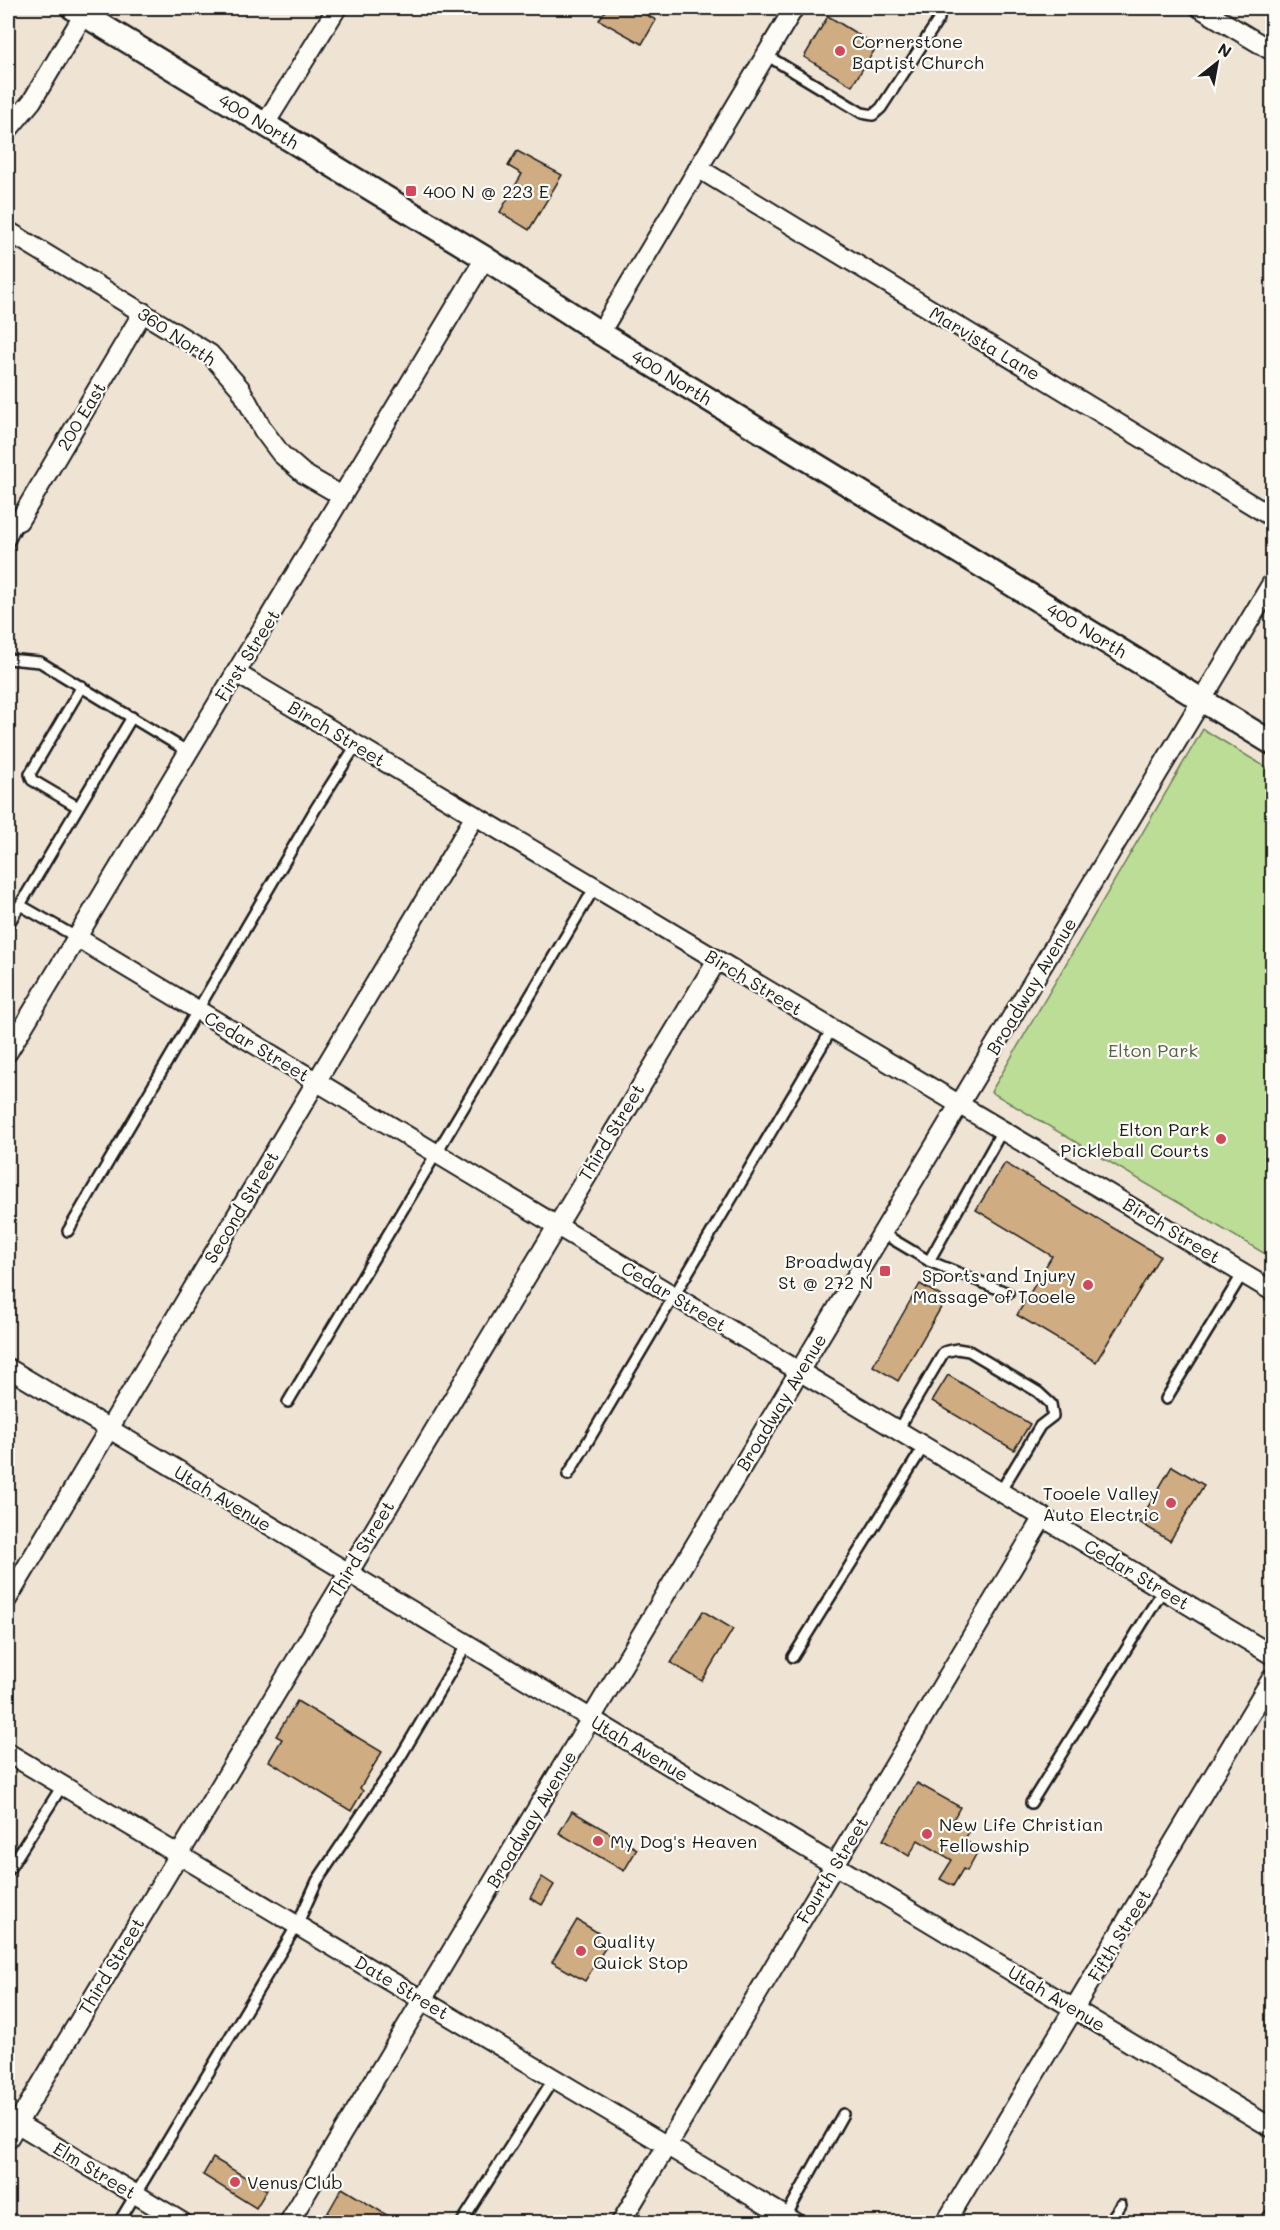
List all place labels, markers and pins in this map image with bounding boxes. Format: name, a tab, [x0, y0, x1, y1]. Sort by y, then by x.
place label: Cornerstone Baptist Church	[852, 29, 984, 74]
marker: Cornerstone Baptist Church	[833, 44, 847, 58]
place label: 400 N @ 223 E	[423, 179, 549, 203]
marker: 400 N @ 223 E	[404, 184, 418, 198]
place label: Elton Park Pickleball Courts	[1060, 1117, 1209, 1162]
marker: Elton Park Pickleball Courts	[1214, 1132, 1228, 1146]
place label: Broadway St @ 272 N	[778, 1249, 873, 1294]
place label: Sports and Injury Massage of Tooele	[913, 1263, 1076, 1308]
marker: Broadway St @ 272 N	[878, 1264, 892, 1278]
marker: Sports and Injury Massage of Tooele	[1081, 1278, 1095, 1292]
place label: Tooele Valley Auto Electric	[1043, 1481, 1159, 1526]
marker: Tooele Valley Auto Electric	[1164, 1496, 1178, 1510]
place label: New Life Christian Fellowship	[939, 1812, 1103, 1857]
marker: New Life Christian Fellowship	[920, 1827, 934, 1841]
place label: My Dog's Heaven	[610, 1829, 757, 1853]
marker: My Dog's Heaven	[591, 1834, 605, 1848]
place label: Quality Quick Stop	[593, 1929, 688, 1974]
marker: Quality Quick Stop	[574, 1944, 588, 1958]
place label: Venus Club	[247, 2170, 343, 2194]
marker: Venus Club	[228, 2175, 242, 2189]

